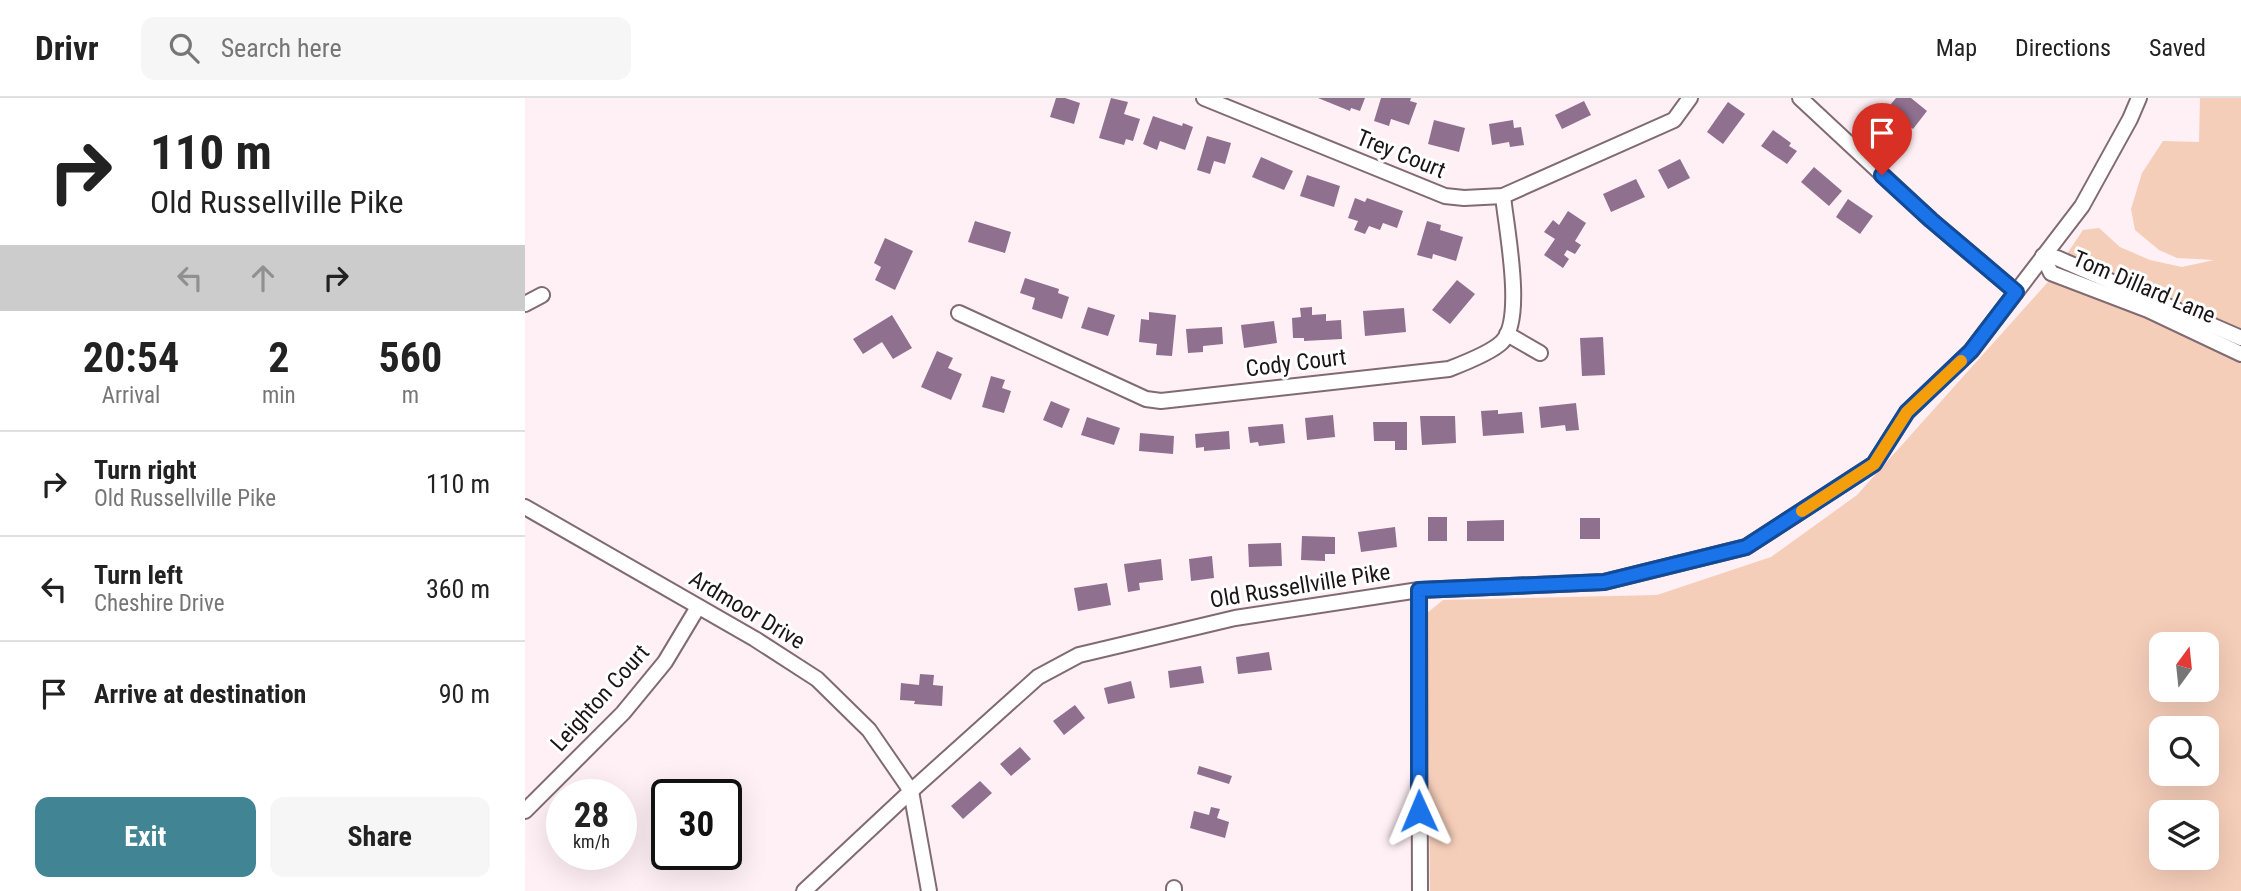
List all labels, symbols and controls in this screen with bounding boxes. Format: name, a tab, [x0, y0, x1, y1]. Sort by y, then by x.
search box	[141, 17, 631, 80]
text: Drivr	[35, 29, 99, 68]
icon: search	[165, 29, 203, 67]
text: Search here	[221, 33, 342, 63]
text: Map	[1936, 34, 1977, 62]
text: Directions	[2015, 34, 2111, 62]
text: Saved	[2149, 34, 2206, 62]
pin	[1852, 103, 1912, 175]
icon: arrive	[1863, 114, 1901, 152]
text: 110 m	[150, 124, 272, 181]
street label: Trey Court	[1353, 124, 1449, 184]
icon: right	[35, 126, 126, 217]
text: Old Russellville Pike	[150, 183, 403, 221]
street label: Tom Dillard Lane	[2069, 245, 2219, 329]
icon: left	[171, 259, 209, 297]
icon: ahead	[244, 259, 282, 297]
icon: right	[317, 259, 355, 297]
text: 20:54	[83, 333, 179, 382]
text: 2	[268, 333, 289, 382]
text: 560	[378, 333, 442, 382]
street label: Cody Court	[1244, 343, 1348, 383]
text: Arrival	[102, 382, 160, 409]
text: min	[262, 382, 296, 409]
text: m	[402, 382, 419, 409]
text: Turn right	[94, 455, 196, 485]
icon: right	[35, 465, 73, 503]
text: 110 m	[426, 469, 490, 499]
text: Old Russellville Pike	[94, 485, 276, 512]
street label: Old Russellville Pike	[1208, 558, 1392, 614]
text: Turn left	[94, 560, 183, 590]
street label: Ardmoor Drive	[684, 565, 810, 655]
icon: left	[35, 570, 73, 608]
text: 360 m	[426, 574, 490, 604]
text: Cheshire Drive	[94, 590, 225, 617]
north arrow	[2149, 632, 2219, 702]
map controls	[2149, 632, 2219, 870]
street label: Leighton Court	[545, 639, 655, 757]
icon: arrive	[35, 675, 73, 713]
text: Arrive at destination	[94, 679, 306, 709]
text: 90 m	[439, 679, 490, 709]
button: search	[2149, 716, 2219, 786]
position arrow	[1382, 774, 1456, 848]
speed limit sign: 30	[651, 779, 742, 870]
text: 28	[574, 795, 609, 836]
button: Exit	[35, 797, 256, 877]
button: Share	[270, 797, 490, 877]
button: layers	[2149, 800, 2219, 870]
text: km/h	[573, 831, 610, 852]

